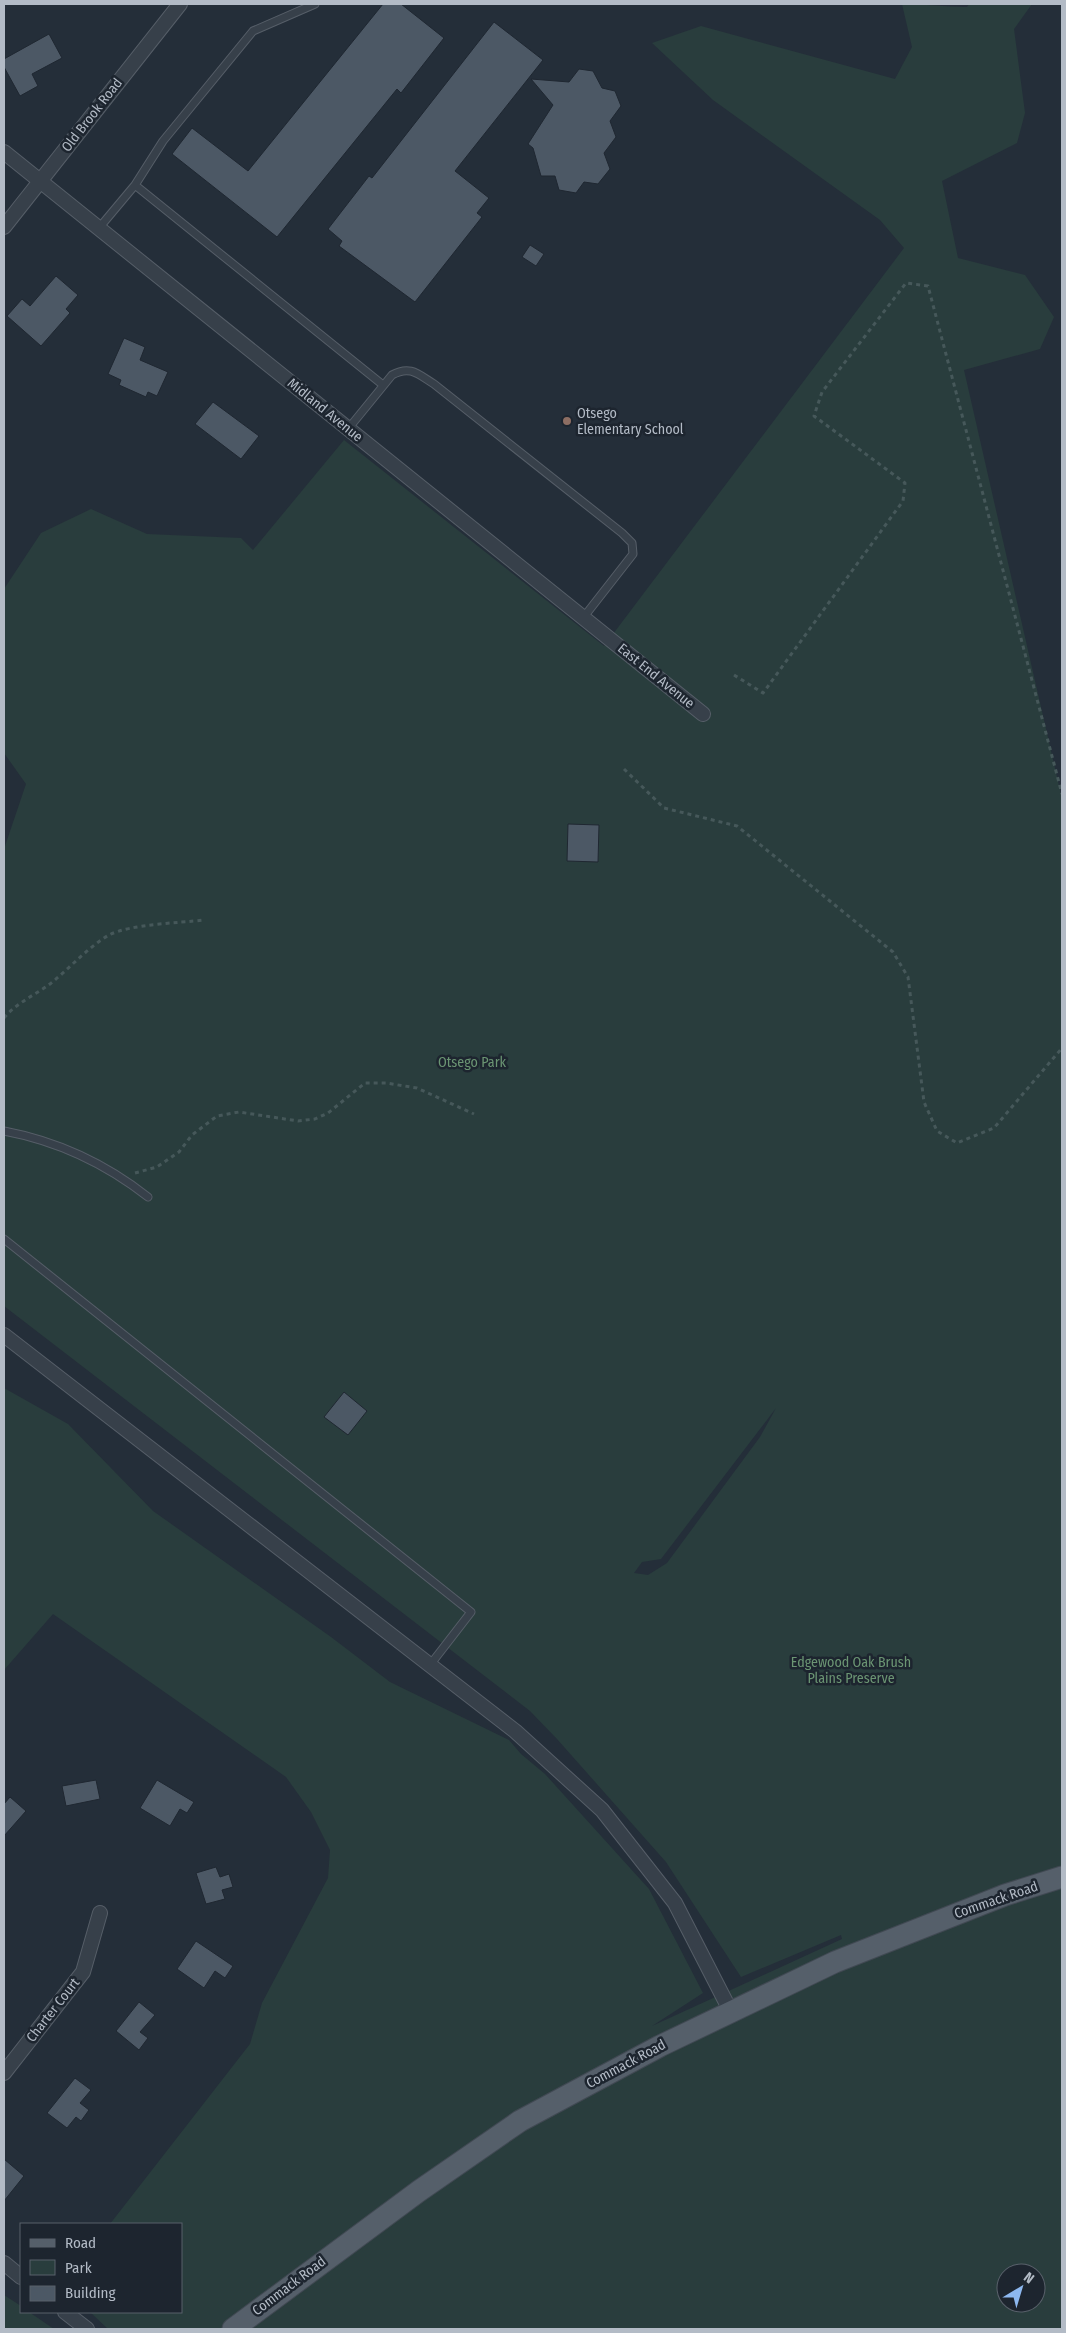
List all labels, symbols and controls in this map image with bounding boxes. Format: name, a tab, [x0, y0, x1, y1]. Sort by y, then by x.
street label: Old Brook Road	[58, 75, 126, 155]
street label: Midland Avenue	[284, 375, 366, 446]
place label: Otsego Elementary School	[577, 405, 684, 438]
marker: Otsego Elementary School	[561, 415, 573, 427]
street label: East End Avenue	[614, 640, 698, 712]
park label: Otsego Park	[438, 1054, 507, 1071]
park label: Edgewood Oak Brush Plains Preserve	[791, 1654, 911, 1687]
street label: Commack Road	[952, 1878, 1040, 1922]
street label: Charter Court	[23, 1974, 84, 2045]
street label: Commack Road	[583, 2036, 669, 2092]
legend	[20, 2223, 182, 2313]
text: Road	[65, 2234, 96, 2252]
street label: Commack Road	[249, 2253, 329, 2319]
text: Park	[65, 2259, 92, 2277]
north arrow	[996, 2263, 1046, 2313]
text: N	[1020, 2269, 1037, 2287]
text: Building	[65, 2284, 116, 2302]

